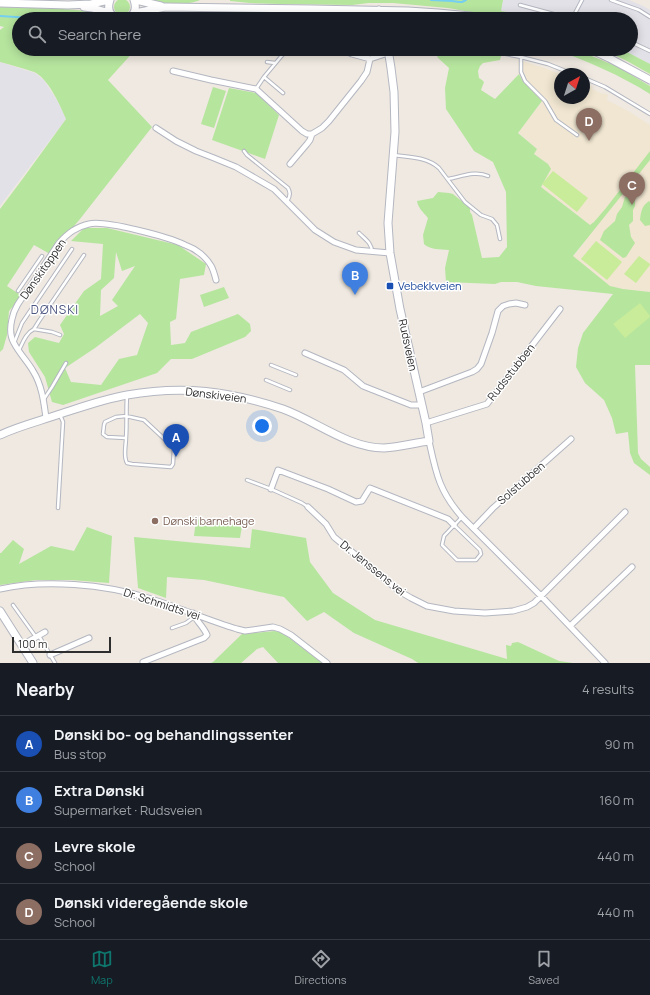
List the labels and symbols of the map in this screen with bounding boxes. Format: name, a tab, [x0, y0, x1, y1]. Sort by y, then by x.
north arrow	[554, 68, 590, 104]
pin: D	[576, 108, 602, 141]
pin: C	[619, 172, 645, 205]
street label: Dønskitoppen	[16, 235, 69, 302]
pin: B	[342, 262, 368, 295]
place label: Vebekkveien	[398, 278, 461, 293]
marker: Vebekkveien	[385, 281, 395, 291]
district label: DØNSKI	[31, 301, 79, 318]
street label: Rudsveien	[396, 318, 421, 372]
street label: Rudsstubben	[484, 340, 538, 403]
street label: Dønskiveien	[185, 383, 247, 406]
your location	[252, 416, 272, 436]
pin: A	[163, 424, 189, 457]
street label: Solstubben	[494, 458, 548, 507]
place label: Dønski barnehage	[163, 513, 255, 528]
marker: Dønski barnehage	[150, 516, 160, 526]
street label: Dr. Jenssens vei	[337, 537, 409, 599]
street label: Dr. Schmidts vei	[122, 584, 203, 623]
scale bar	[12, 635, 111, 654]

